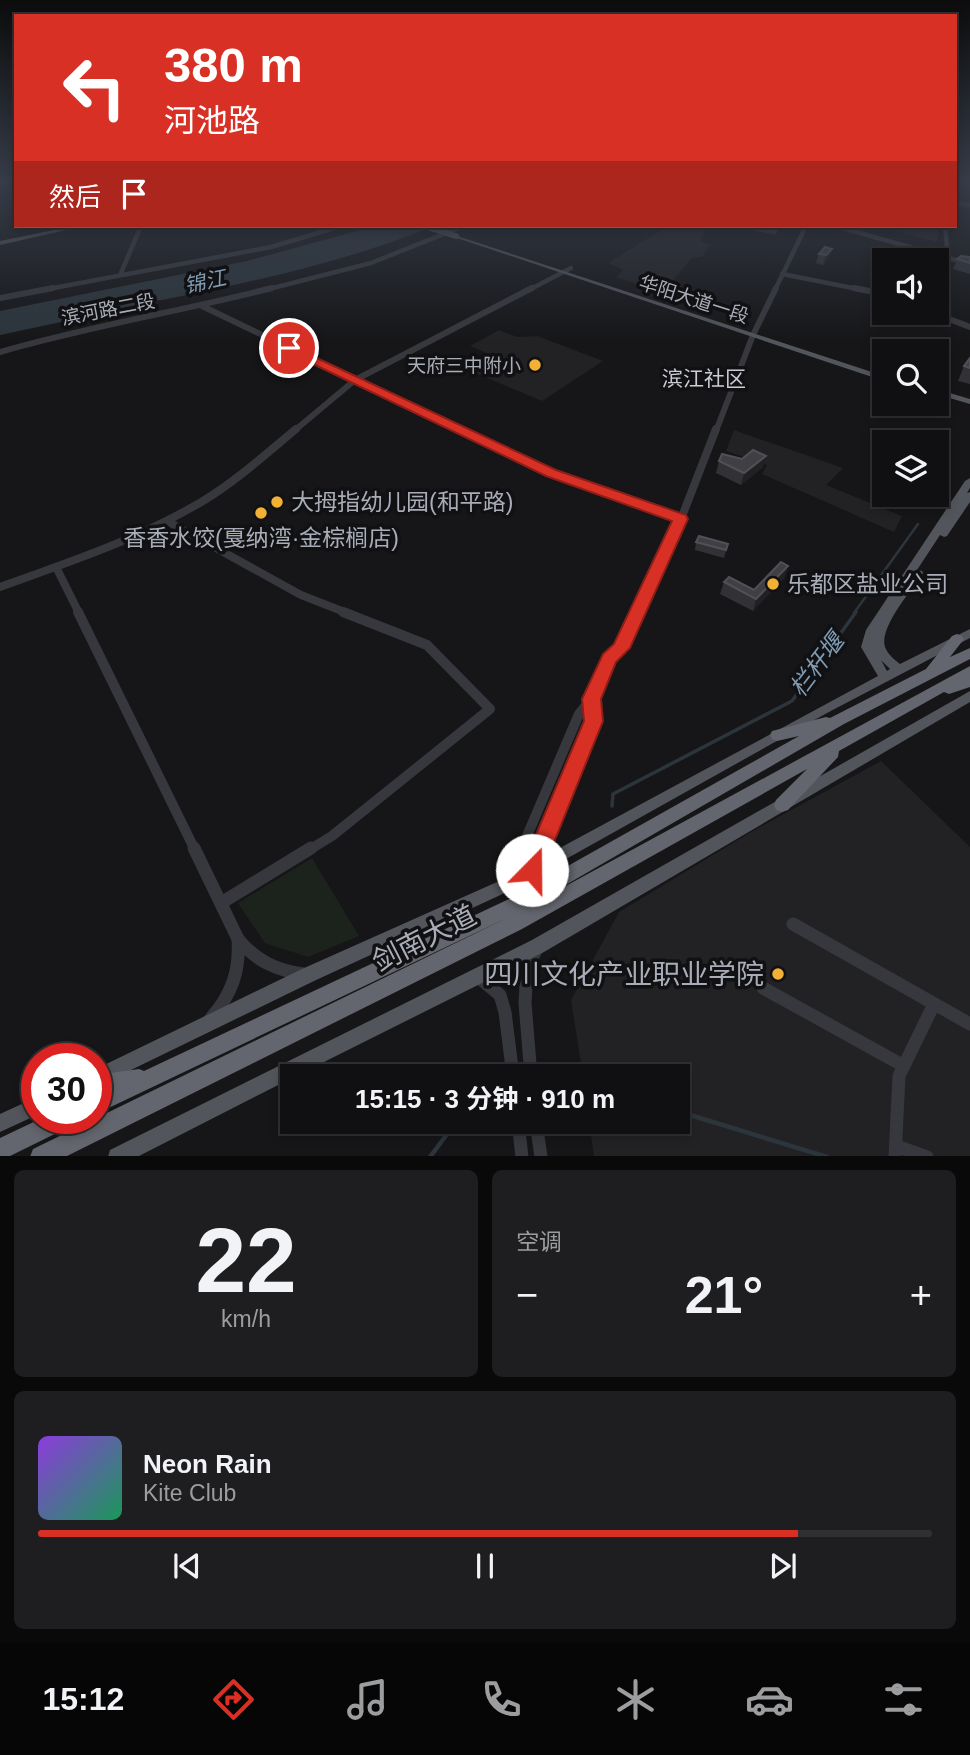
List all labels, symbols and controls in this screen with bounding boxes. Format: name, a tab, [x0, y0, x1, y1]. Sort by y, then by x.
text: 380 m	[164, 38, 303, 92]
icon: left	[49, 42, 140, 133]
text: 河池路	[164, 103, 260, 139]
icon: arrive	[115, 175, 153, 213]
text: 然后	[49, 182, 101, 212]
map controls	[872, 248, 949, 507]
button: sound	[872, 248, 949, 325]
water label: 锦江	[182, 265, 230, 297]
street label: 华阳大道一段	[636, 272, 751, 327]
street label: 滨河路二段	[59, 290, 157, 329]
pin	[259, 318, 319, 378]
icon: arrive	[270, 329, 308, 367]
button: search	[872, 339, 949, 416]
place label: 天府三中附小	[407, 355, 521, 376]
marker: 天府三中附小	[527, 357, 543, 373]
district label: 滨江社区	[662, 367, 746, 390]
button: layers	[872, 430, 949, 507]
place label: 大拇指幼儿园(和平路)	[291, 489, 513, 515]
marker: 大拇指幼儿园(和平路)	[269, 494, 285, 510]
marker: 香香水饺(戛纳湾·金棕榈店)	[253, 505, 269, 521]
place label: 香香水饺(戛纳湾·金棕榈店)	[123, 525, 399, 551]
place label: 乐都区盐业公司	[787, 571, 948, 597]
marker: 乐都区盐业公司	[765, 576, 781, 592]
water label: 栏杆堰	[784, 625, 851, 702]
position arrow	[495, 833, 569, 907]
street label: 剑南大道	[367, 899, 481, 978]
place label: 四川文化产业职业学院	[484, 959, 764, 990]
marker: 四川文化产业职业学院	[770, 966, 786, 982]
speed limit sign: 30	[21, 1043, 112, 1134]
text: 15:15 · 3 分钟 · 910 m	[355, 1084, 615, 1114]
text: 22	[195, 1210, 297, 1311]
text: 空调	[516, 1229, 562, 1255]
text: 21°	[685, 1266, 763, 1324]
text: −	[516, 1274, 538, 1316]
text: +	[910, 1274, 932, 1316]
text: km/h	[221, 1306, 271, 1332]
text: Neon Rain	[143, 1449, 272, 1479]
text: Kite Club	[143, 1480, 236, 1506]
icon: previous	[168, 1547, 206, 1585]
icon: pause	[466, 1547, 504, 1585]
icon: next	[764, 1547, 802, 1585]
icon: directions	[209, 1675, 258, 1724]
icon: music	[343, 1675, 392, 1724]
icon: phone	[477, 1675, 526, 1724]
icon: climate	[611, 1675, 660, 1724]
icon: car	[745, 1675, 794, 1724]
icon: filters	[879, 1675, 928, 1724]
text: 15:12	[42, 1681, 124, 1717]

